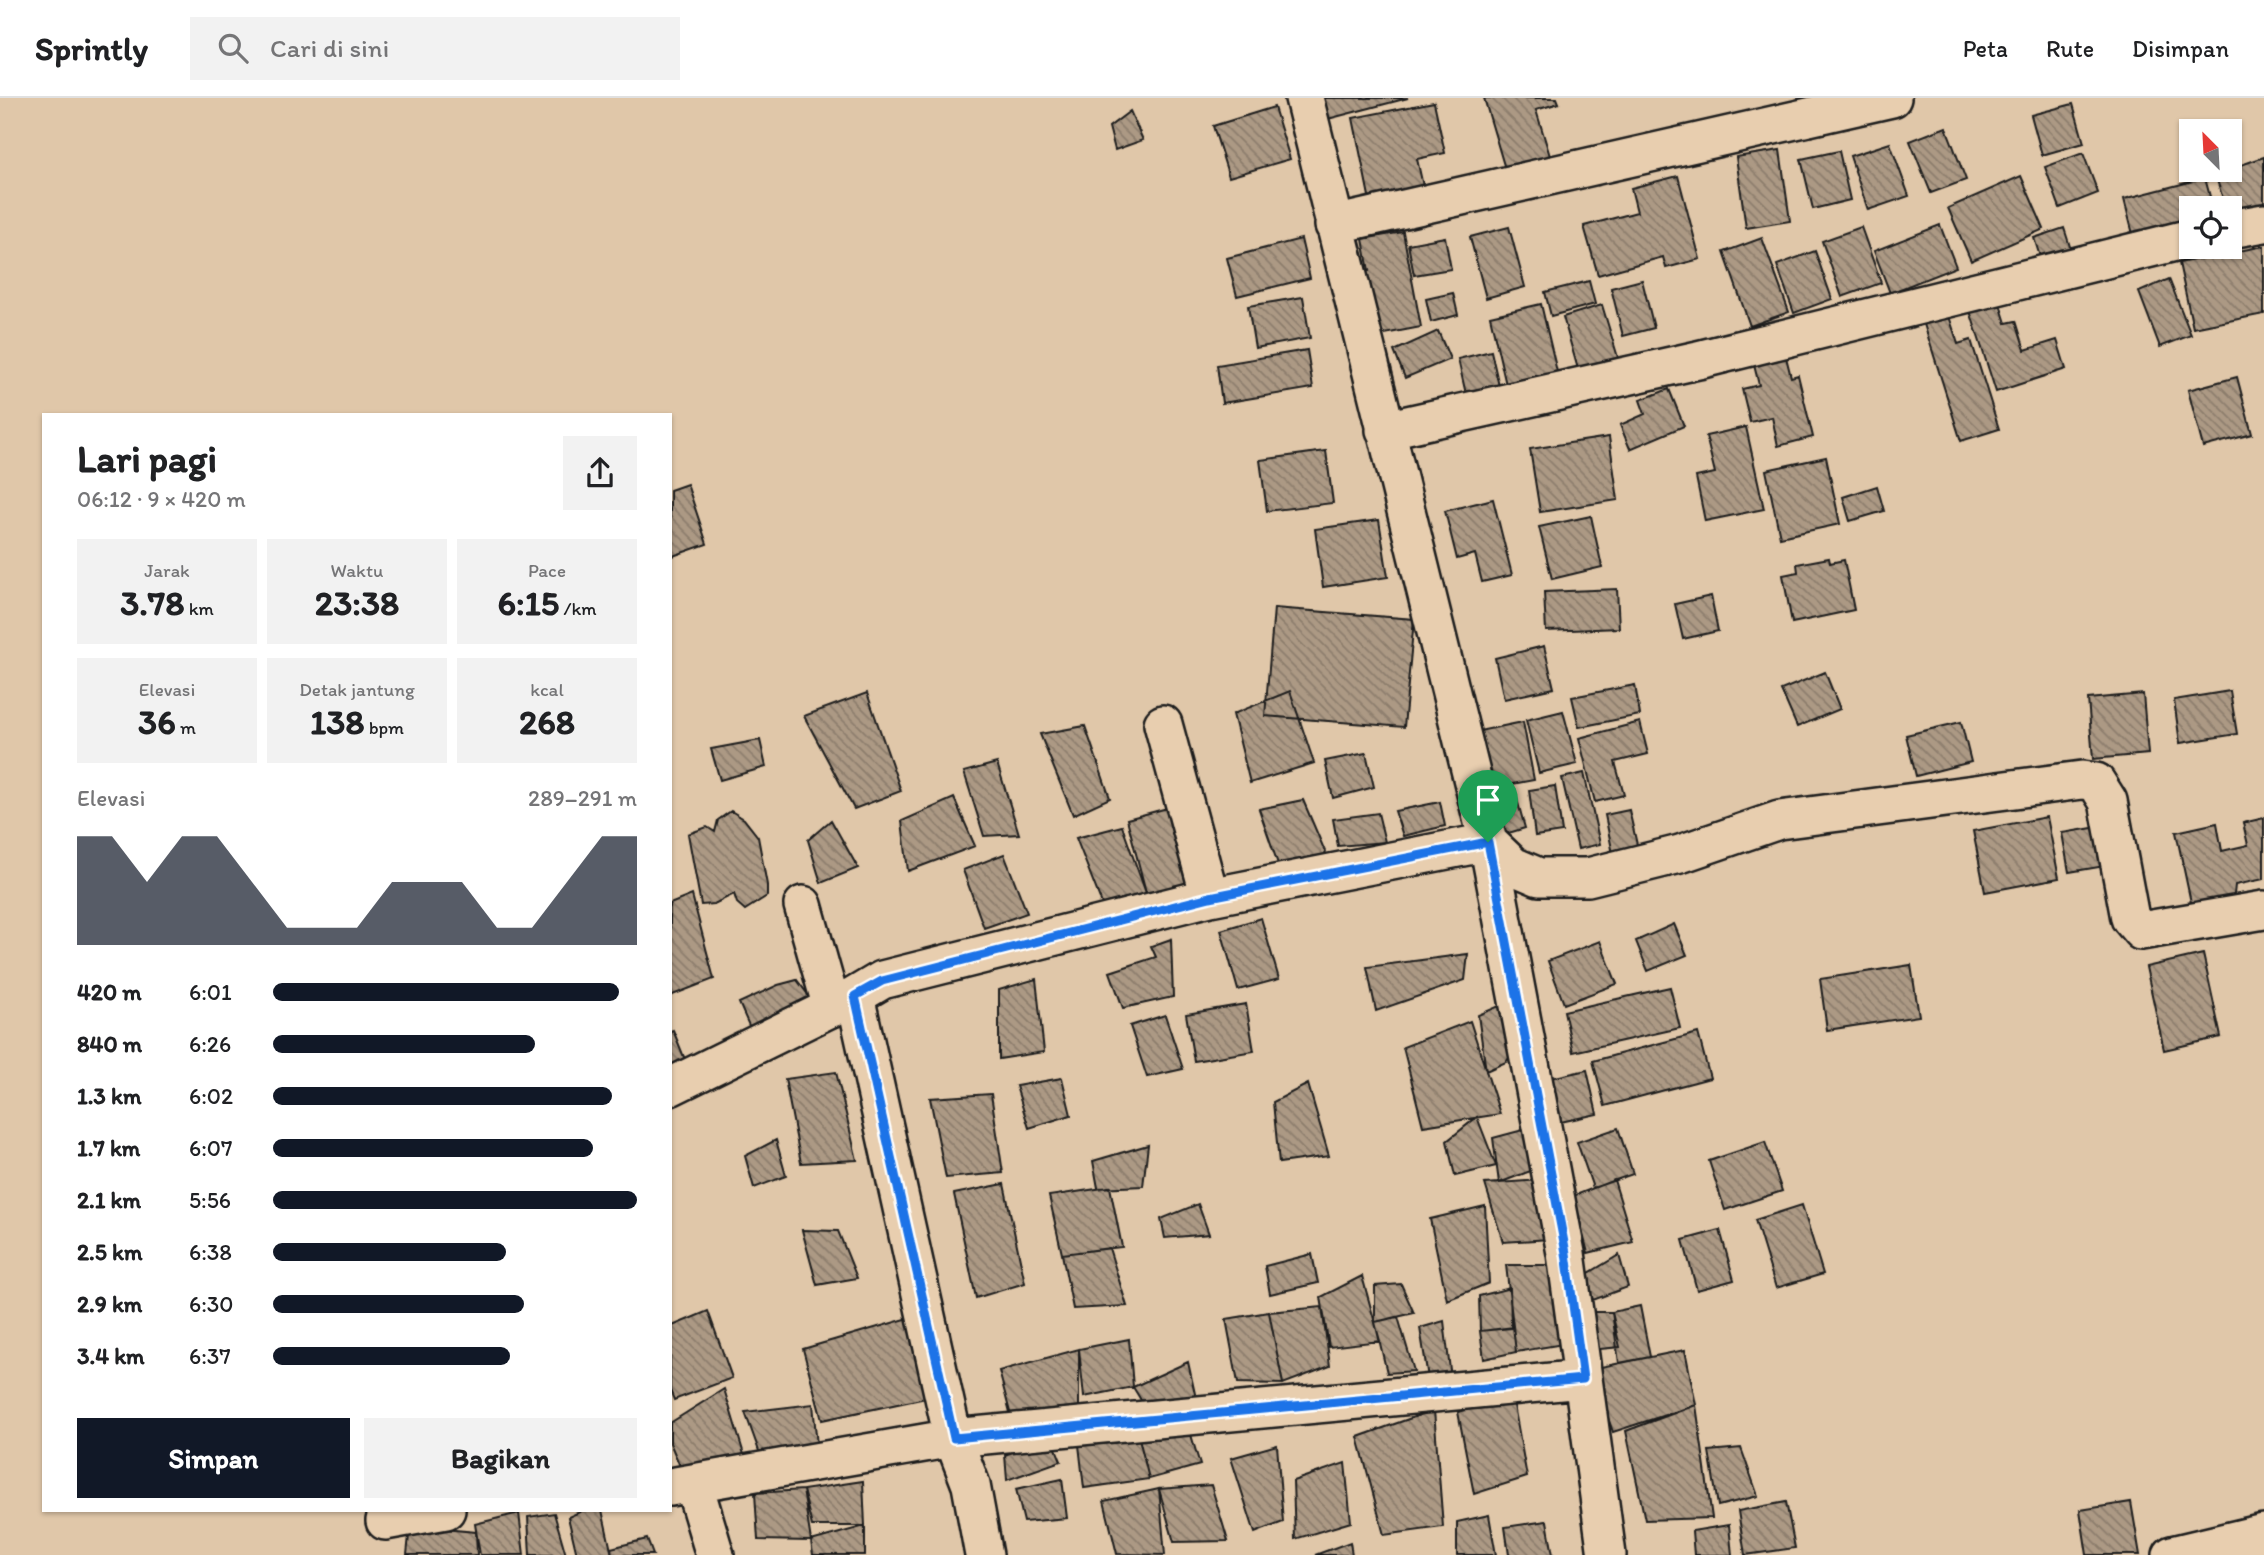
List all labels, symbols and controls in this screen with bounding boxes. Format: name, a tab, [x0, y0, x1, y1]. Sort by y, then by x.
search box	[190, 17, 680, 80]
text: Sprintly	[35, 29, 148, 68]
icon: search	[214, 29, 252, 67]
text: Cari di sini	[270, 32, 389, 64]
text: Peta	[1963, 34, 2008, 63]
text: Rute	[2046, 34, 2094, 63]
text: Disimpan	[2132, 34, 2229, 63]
north arrow	[2179, 119, 2242, 182]
map controls	[2179, 119, 2242, 259]
button: locate	[2179, 196, 2242, 259]
text: Lari pagi	[77, 436, 217, 482]
button: share	[563, 436, 637, 510]
text: 06:12 · 9 × 420 m	[77, 485, 246, 513]
text: Jarak	[144, 559, 190, 582]
text: Waktu	[331, 559, 383, 582]
text: Pace	[528, 559, 566, 582]
text: 3.78	[120, 582, 184, 624]
text: 23:38	[315, 582, 399, 624]
text: 6:15	[497, 582, 559, 624]
text: km	[184, 597, 214, 620]
text: /km	[559, 597, 597, 620]
text: Elevasi	[139, 678, 195, 701]
text: Detak jantung	[299, 678, 415, 701]
text: kcal	[530, 678, 564, 701]
text: 36	[138, 701, 176, 743]
text: 138	[310, 701, 364, 743]
text: 268	[519, 701, 575, 743]
text: m	[176, 716, 196, 739]
text: bpm	[364, 716, 404, 739]
pin	[1458, 770, 1518, 842]
icon: arrive	[1469, 781, 1507, 819]
text: Elevasi	[77, 784, 145, 812]
text: 289–291 m	[528, 784, 637, 812]
text: 420 m	[77, 978, 142, 1006]
text: 6:01	[189, 978, 232, 1006]
text: 840 m	[77, 1030, 142, 1058]
text: 6:26	[189, 1030, 231, 1058]
text: 1.3 km	[77, 1082, 141, 1110]
text: 6:02	[189, 1082, 233, 1110]
text: 1.7 km	[77, 1134, 140, 1162]
text: 6:07	[189, 1134, 232, 1162]
text: 2.1 km	[77, 1186, 141, 1214]
text: 5:56	[189, 1186, 231, 1214]
text: 2.5 km	[77, 1238, 142, 1266]
text: 6:38	[189, 1238, 232, 1266]
text: 2.9 km	[77, 1290, 142, 1318]
text: 6:30	[189, 1290, 234, 1318]
text: 3.4 km	[77, 1342, 145, 1370]
text: 6:37	[189, 1342, 231, 1370]
button: Simpan	[77, 1418, 350, 1498]
button: Bagikan	[364, 1418, 637, 1498]

